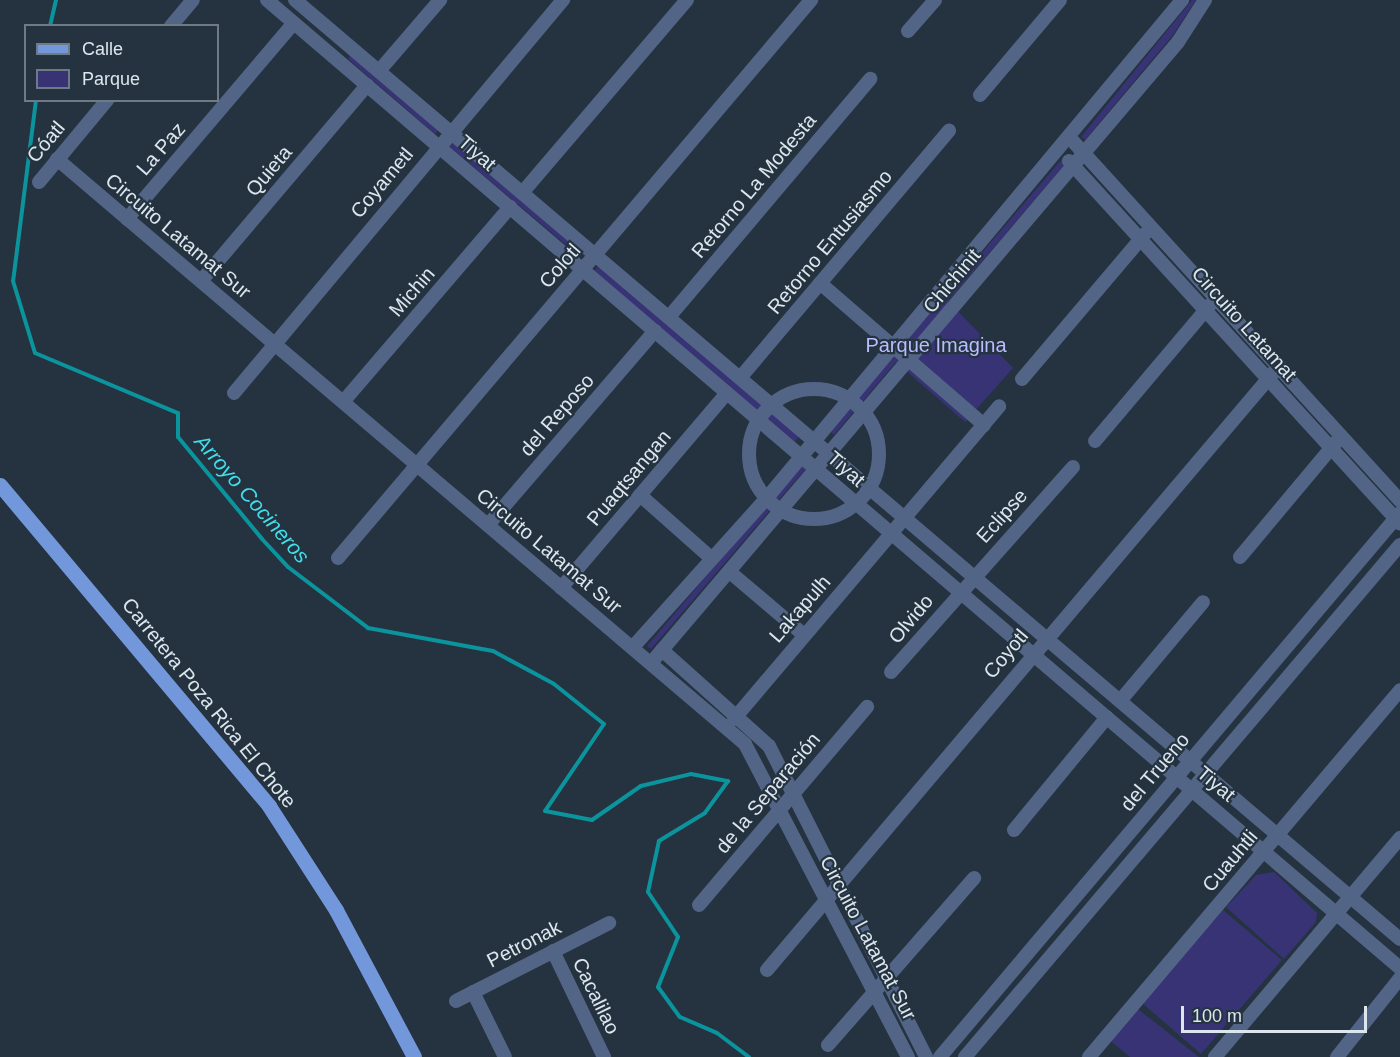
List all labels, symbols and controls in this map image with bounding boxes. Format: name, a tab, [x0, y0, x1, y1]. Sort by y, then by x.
legend	[24, 24, 219, 102]
text: Calle	[82, 39, 123, 59]
text: Parque	[82, 69, 140, 89]
street label: Retorno La Modesta	[687, 109, 821, 263]
street label: Cóatl	[22, 116, 70, 168]
street label: La Paz	[132, 118, 190, 180]
street label: Tiyat	[453, 130, 501, 176]
street label: Quieta	[241, 141, 297, 201]
street label: Coyametl	[346, 143, 418, 223]
street label: Retorno Entusiasmo	[763, 165, 897, 319]
street label: Circuito Latamat Sur	[100, 168, 256, 304]
street label: Colotl	[534, 239, 586, 293]
street label: Chichinit	[918, 244, 986, 318]
street label: Michin	[384, 262, 440, 322]
street label: Circuito Latamat	[1186, 262, 1302, 386]
park label: Parque Imagina	[865, 333, 1007, 357]
street label: del Reposo	[515, 369, 599, 461]
street label: Puaqtsangan	[582, 425, 676, 531]
water label: Arroyo Cocineros	[189, 430, 315, 568]
street label: Tiyat	[822, 446, 870, 492]
street label: Circuito Latamat Sur	[471, 483, 627, 619]
street label: Eclipse	[972, 484, 1032, 548]
street label: Lakapulh	[764, 570, 836, 648]
street label: Olvido	[884, 590, 938, 648]
street label: Carretera Poza Rica El Chote	[117, 593, 301, 813]
street label: Coyotl	[979, 625, 1033, 683]
street label: de la Separación	[711, 728, 825, 858]
street label: del Trueno	[1115, 728, 1195, 816]
street label: Tiyat	[1192, 761, 1240, 807]
street label: Cuauhtli	[1197, 825, 1263, 897]
street label: Circuito Latamat Sur	[815, 852, 921, 1024]
street label: Petronak	[483, 915, 565, 973]
street label: Cacalilao	[567, 954, 625, 1038]
scale bar	[1184, 994, 1370, 1032]
text: 100 m	[1192, 1006, 1242, 1026]

